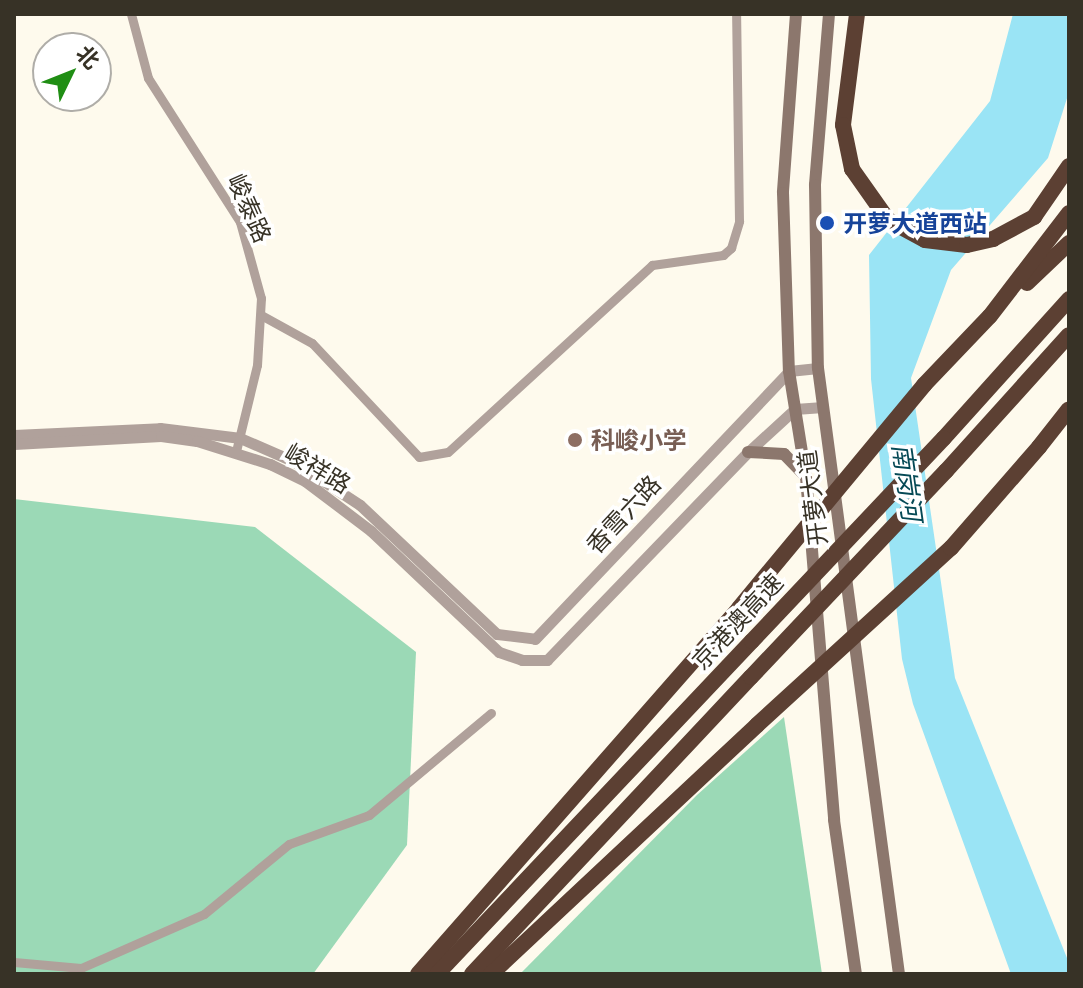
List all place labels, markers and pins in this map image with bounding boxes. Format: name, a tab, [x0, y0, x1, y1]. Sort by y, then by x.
place label: 开萝大道西站	[843, 209, 987, 237]
marker: 开萝大道西站	[818, 214, 836, 232]
place label: 科峻小学	[591, 426, 687, 454]
marker: 科峻小学	[566, 431, 584, 449]

